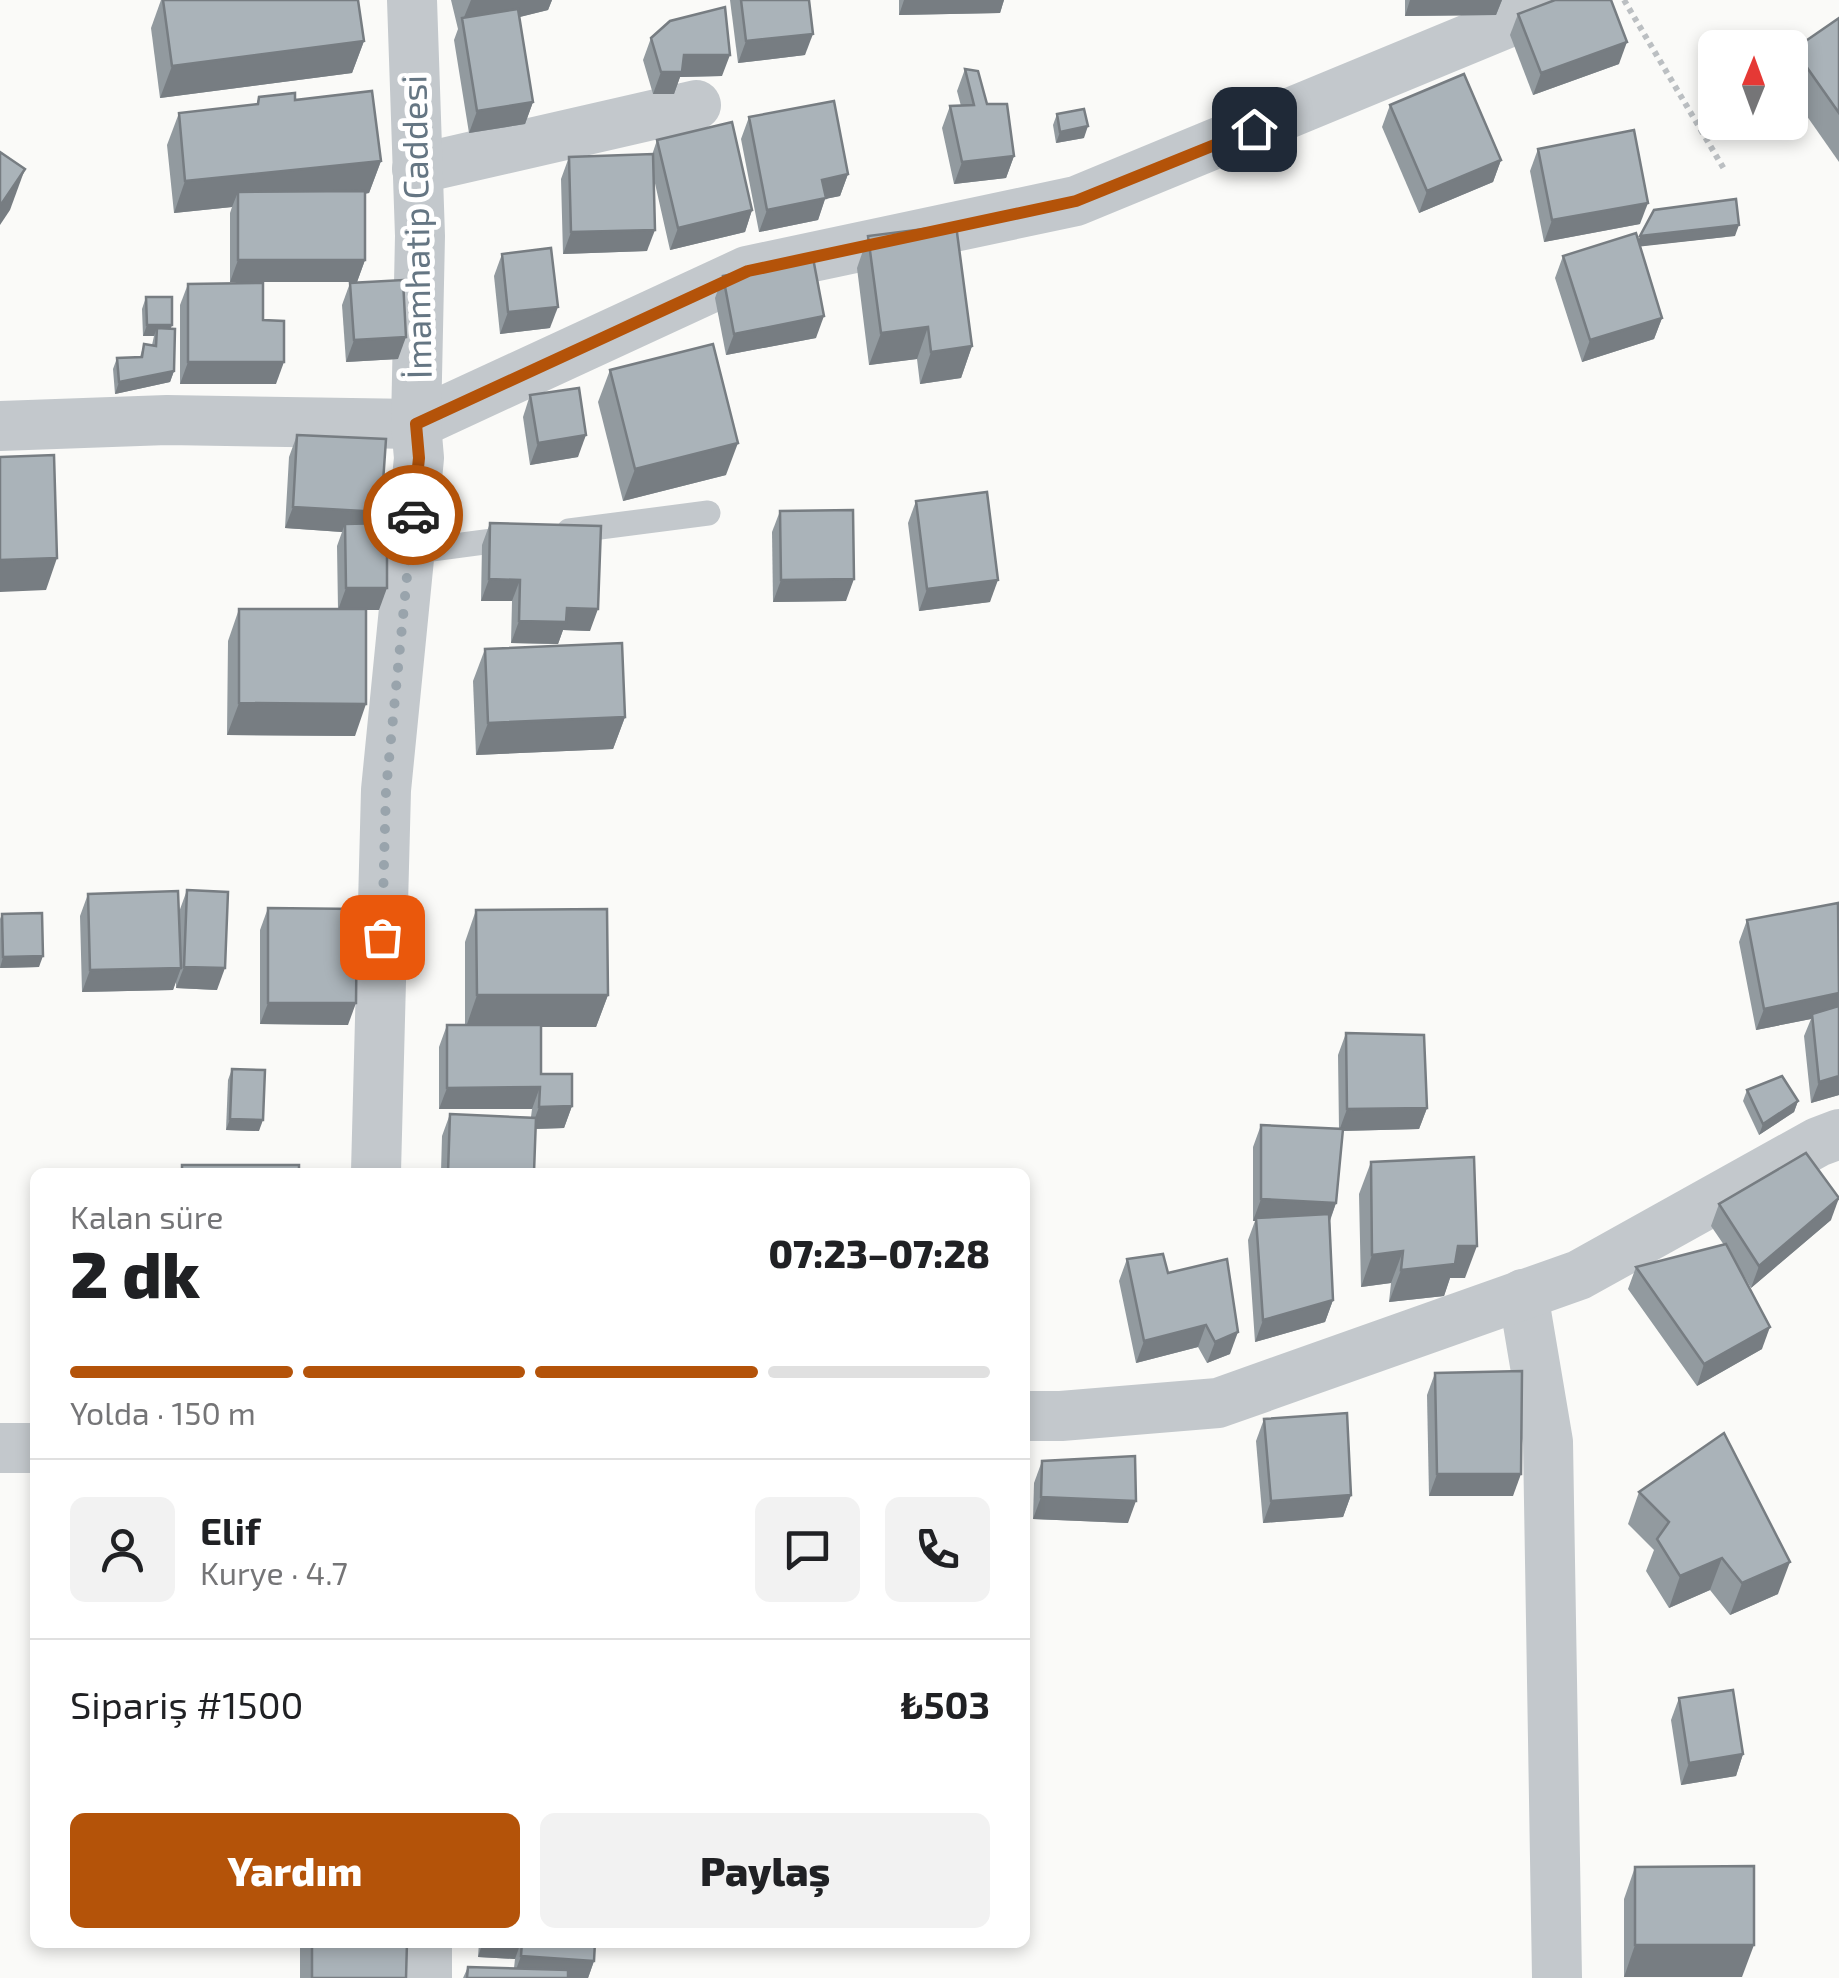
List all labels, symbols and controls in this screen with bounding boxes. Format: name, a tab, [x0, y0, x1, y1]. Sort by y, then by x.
north arrow	[1698, 30, 1808, 140]
map controls	[1698, 30, 1808, 140]
street label: İmamhatip Caddesi	[391, 75, 439, 379]
pin	[1212, 87, 1297, 172]
icon: home	[1227, 102, 1282, 157]
courier	[363, 465, 463, 565]
icon: car	[386, 488, 441, 543]
pin	[340, 895, 425, 980]
icon: bag	[355, 910, 410, 965]
text: Kalan süre	[70, 1197, 223, 1235]
text: 07:23–07:28	[768, 1230, 990, 1276]
text: 2 dk	[70, 1233, 200, 1311]
text: Yolda · 150 m	[70, 1393, 256, 1431]
button: person	[70, 1497, 175, 1602]
button: chat	[755, 1497, 860, 1602]
button: phone	[885, 1497, 990, 1602]
text: Elif	[200, 1507, 260, 1553]
text: Kurye · 4.7	[200, 1553, 348, 1591]
text: Sipariş #1500	[70, 1681, 304, 1727]
text: ₺503	[901, 1681, 990, 1727]
button: Yardım	[70, 1813, 520, 1928]
button: Paylaş	[540, 1813, 990, 1928]

